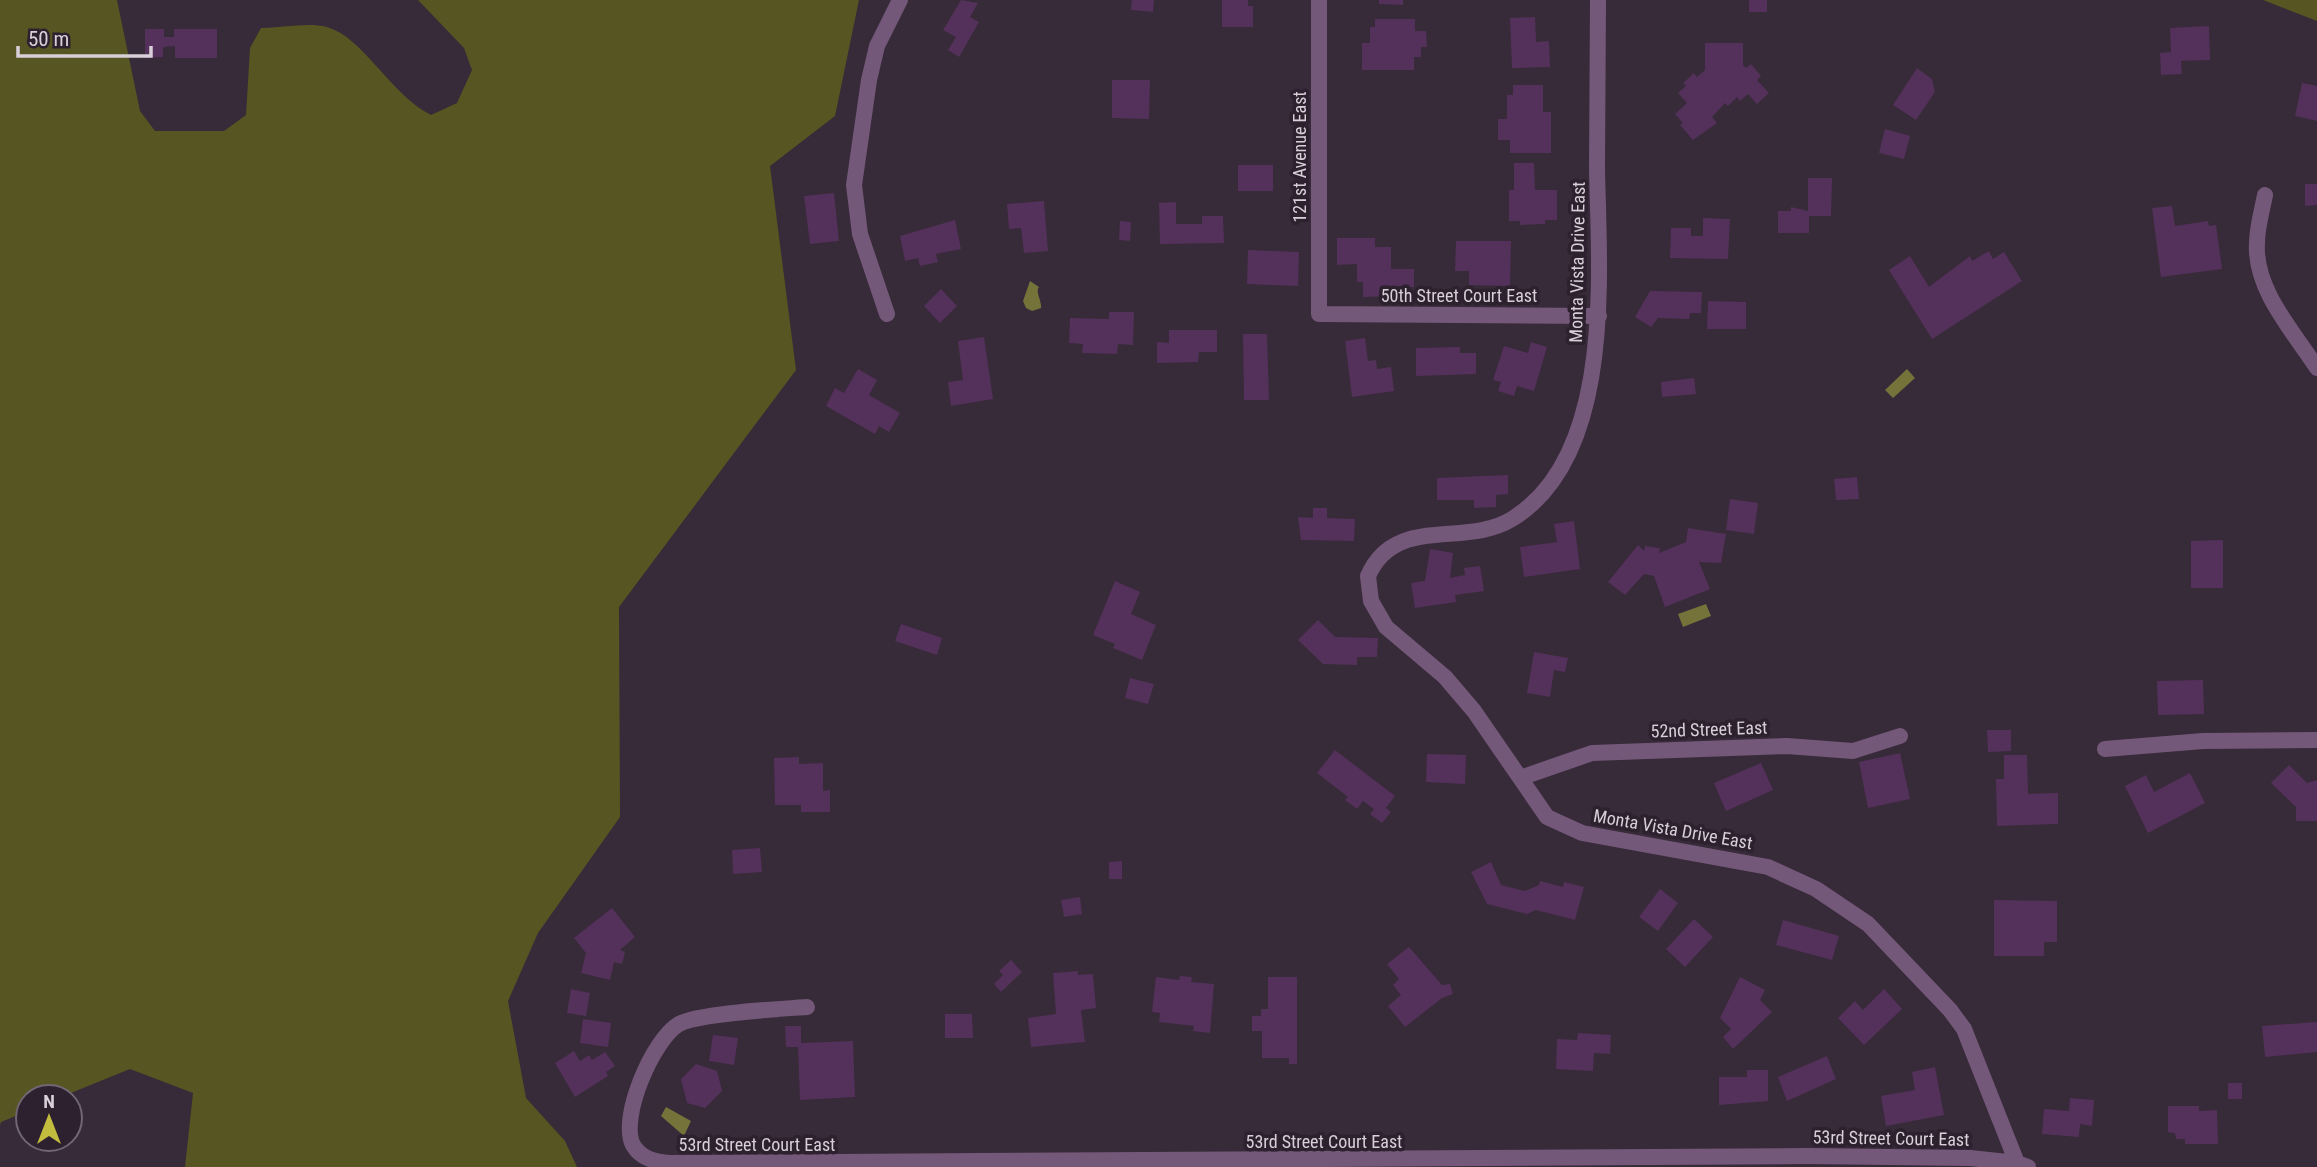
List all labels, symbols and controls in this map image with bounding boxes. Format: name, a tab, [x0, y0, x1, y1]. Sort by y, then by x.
scale bar	[18, 14, 150, 58]
text: 50 m	[28, 27, 69, 51]
street label: 121st Avenue East	[1289, 91, 1310, 223]
street label: Monta Vista Drive East	[1565, 181, 1589, 343]
street label: 50th Street Court East	[1381, 285, 1537, 306]
street label: 52nd Street East	[1650, 716, 1768, 742]
street label: Monta Vista Drive East	[1592, 805, 1754, 853]
north arrow	[14, 1083, 84, 1153]
text: N	[43, 1090, 55, 1113]
street label: 53rd Street Court East	[1812, 1126, 1970, 1150]
street label: 53rd Street Court East	[1246, 1131, 1402, 1152]
street label: 53rd Street Court East	[679, 1134, 835, 1155]

